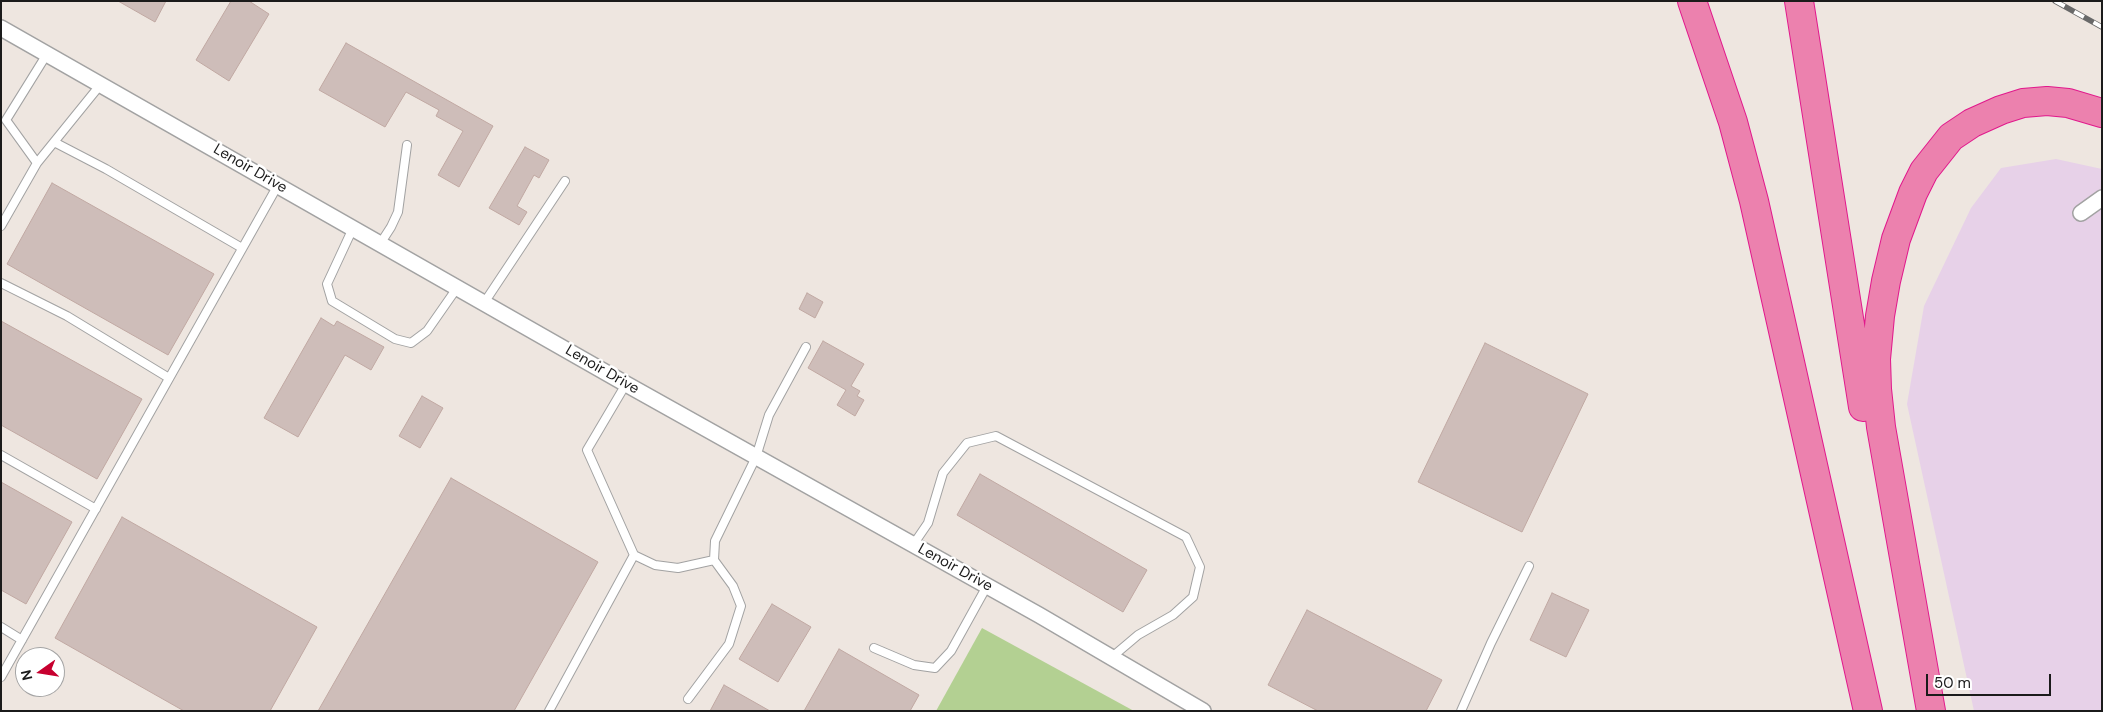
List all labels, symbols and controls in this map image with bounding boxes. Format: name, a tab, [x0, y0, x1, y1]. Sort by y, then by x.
street label: Lenoir Drive	[210, 141, 290, 197]
street label: Lenoir Drive	[562, 342, 642, 398]
street label: Lenoir Drive	[915, 540, 995, 596]
north arrow	[15, 647, 65, 697]
scale bar	[1928, 664, 2053, 696]
text: N	[16, 668, 36, 682]
text: 50 m	[1934, 673, 1971, 693]

